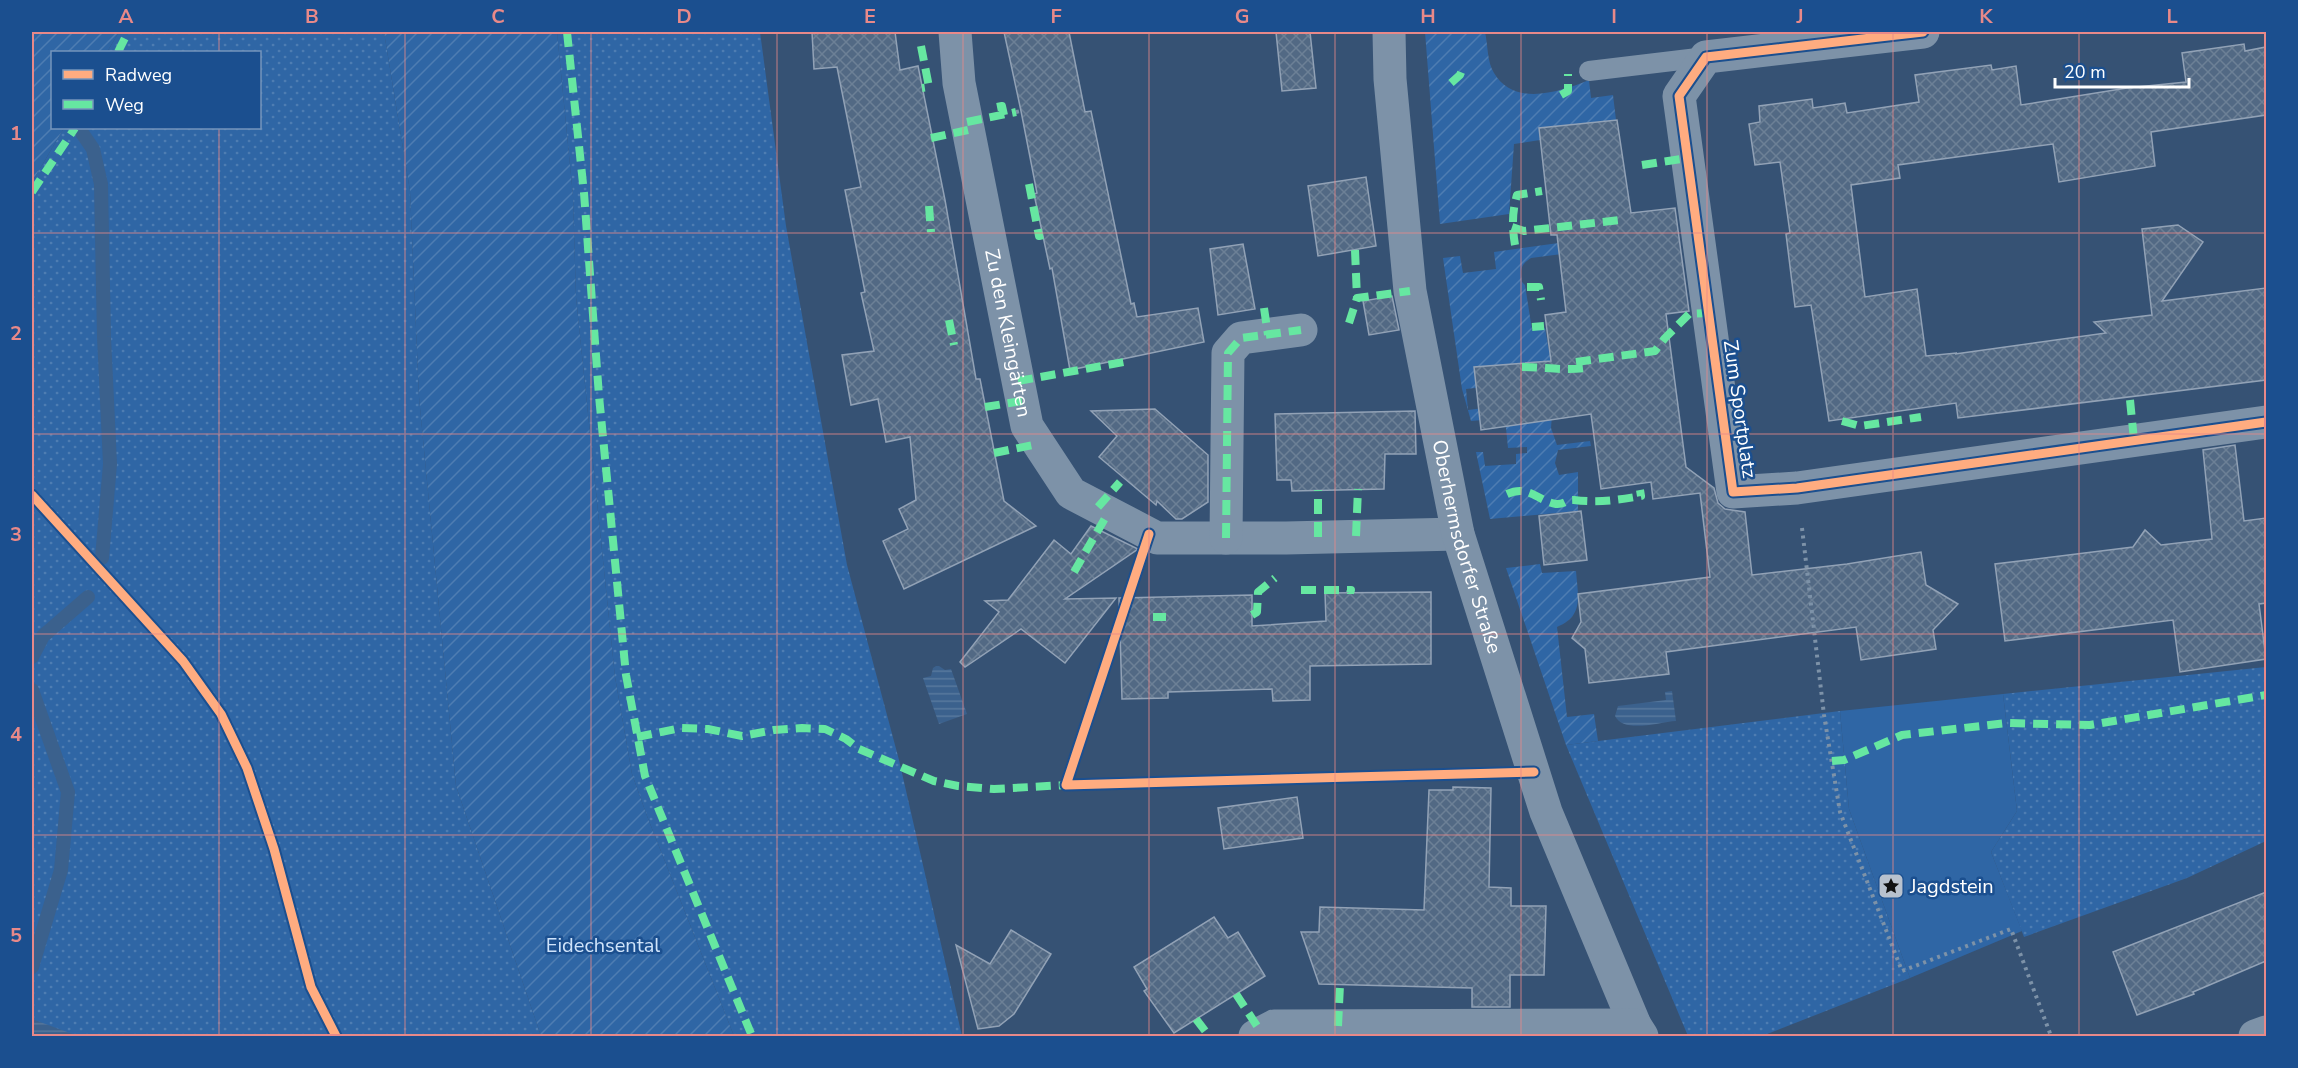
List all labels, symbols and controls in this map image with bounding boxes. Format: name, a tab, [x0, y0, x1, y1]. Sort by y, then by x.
text: A	[119, 3, 134, 30]
text: B	[305, 3, 319, 30]
text: C	[491, 3, 505, 30]
text: D	[676, 3, 692, 30]
text: E	[864, 3, 876, 30]
text: F	[1050, 3, 1062, 30]
text: G	[1235, 3, 1249, 30]
text: H	[1420, 3, 1436, 30]
text: I	[1611, 3, 1617, 30]
text: J	[1795, 3, 1804, 30]
text: K	[1979, 3, 1993, 30]
text: L	[2166, 3, 2178, 30]
legend	[51, 51, 261, 129]
scale bar	[2055, 51, 2188, 89]
text: 20 m	[2064, 60, 2106, 84]
text: Radweg	[105, 63, 172, 87]
text: Weg	[105, 93, 144, 117]
text: 1	[10, 120, 22, 147]
street label: Zu den Kleingärten	[979, 247, 1038, 419]
text: 2	[10, 320, 22, 347]
street label: Zum Sportplatz	[1717, 338, 1763, 480]
street label: Oberhermsdorfer Straße	[1426, 437, 1508, 657]
text: 3	[10, 521, 22, 548]
text: 4	[10, 721, 22, 748]
place icon: Jagdstein	[1876, 871, 1906, 901]
place label: Jagdstein	[1909, 873, 1994, 900]
text: 5	[10, 922, 22, 949]
park label: Eidechsental	[546, 932, 660, 959]

